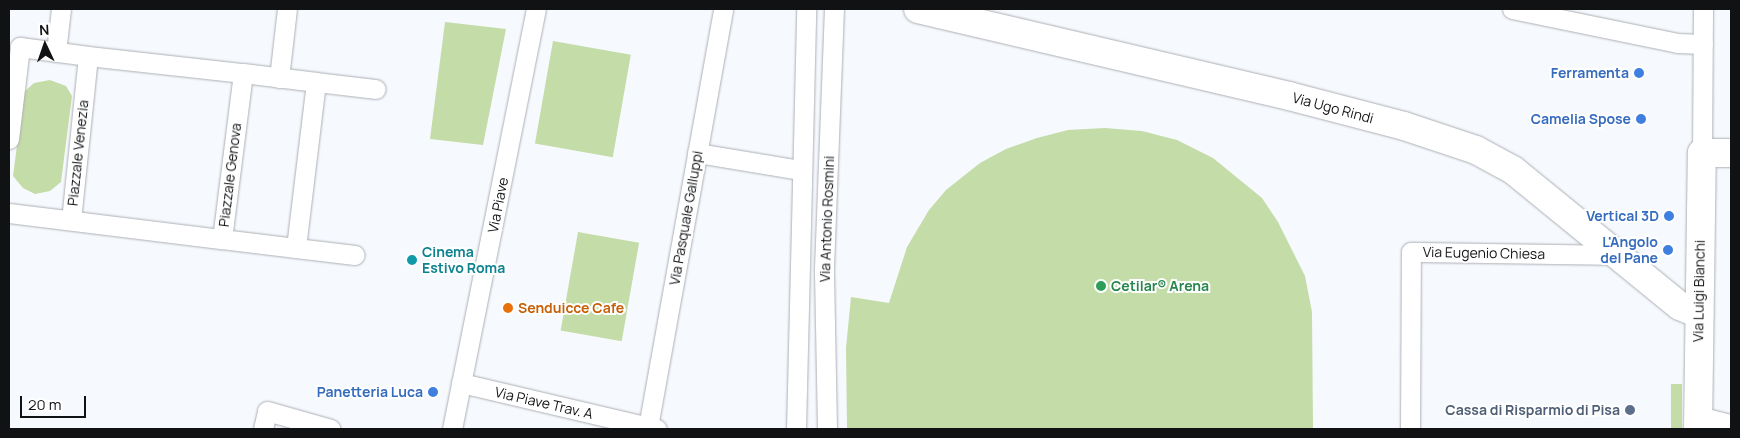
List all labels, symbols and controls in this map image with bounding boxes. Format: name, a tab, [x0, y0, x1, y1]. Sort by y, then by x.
north arrow	[20, 20, 70, 70]
text: N	[39, 20, 50, 39]
place label: Ferramenta	[1551, 65, 1629, 81]
marker: Ferramenta	[1633, 67, 1645, 79]
street label: Via Ugo Rindi	[1291, 89, 1375, 127]
street label: Piazzale Venezia	[64, 99, 92, 207]
place label: Camelia Spose	[1531, 111, 1631, 127]
marker: Camelia Spose	[1635, 113, 1647, 125]
street label: Piazzale Genova	[215, 122, 245, 228]
street label: Via Pasquale Galluppi	[666, 149, 706, 287]
street label: Via Antonio Rosmini	[816, 155, 838, 283]
street label: Via Piave	[484, 176, 512, 234]
place label: Vertical 3D	[1586, 208, 1659, 224]
marker: Vertical 3D	[1663, 210, 1675, 222]
place label: L'Angolo del Pane	[1600, 234, 1658, 266]
street label: Via Luigi Bianchi	[1690, 240, 1708, 342]
place label: Cinema Estivo Roma	[422, 244, 505, 276]
street label: Via Eugenio Chiesa	[1423, 244, 1545, 262]
marker: L'Angolo del Pane	[1662, 244, 1674, 256]
marker: Cinema Estivo Roma	[406, 254, 418, 266]
place label: Cetilar® Arena	[1111, 278, 1209, 294]
marker: Cetilar® Arena	[1095, 280, 1107, 292]
place label: Senduicce Cafe	[518, 300, 624, 316]
marker: Senduicce Cafe	[502, 302, 514, 314]
place label: Panetteria Luca	[317, 384, 423, 400]
street label: Via Piave Trav. A	[493, 384, 595, 422]
scale bar	[22, 386, 89, 418]
marker: Panetteria Luca	[427, 386, 439, 398]
text: 20 m	[28, 394, 61, 415]
place label: Cassa di Risparmio di Pisa	[1445, 402, 1620, 418]
marker: Cassa di Risparmio di Pisa	[1624, 404, 1636, 416]

